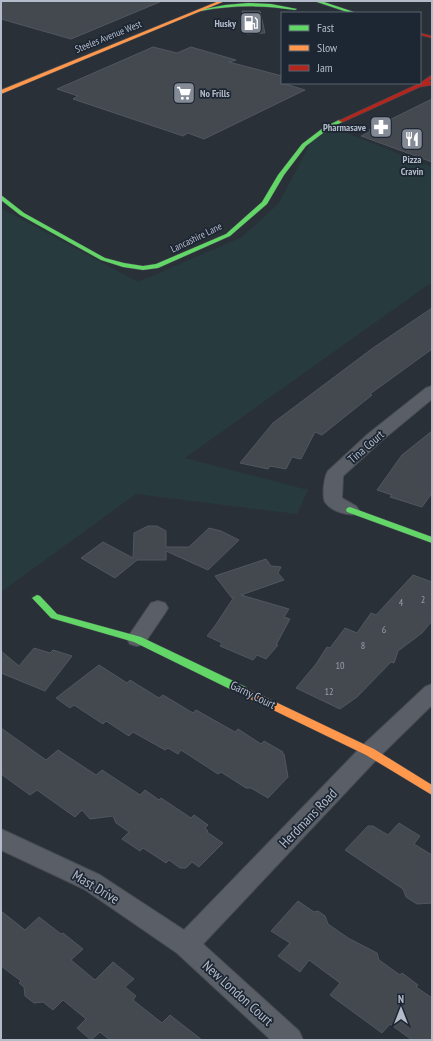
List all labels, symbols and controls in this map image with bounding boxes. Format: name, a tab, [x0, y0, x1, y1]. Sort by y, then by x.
fuel station icon: Husky	[238, 10, 264, 36]
legend	[281, 12, 421, 84]
street label: Steeles Avenue West	[73, 17, 144, 56]
place label: Husky	[214, 17, 237, 30]
text: Fast	[317, 20, 335, 35]
text: Slow	[317, 40, 338, 55]
text: Jam	[316, 60, 333, 75]
supermarket icon: No Frills	[171, 80, 197, 106]
place label: No Frills	[200, 87, 230, 100]
pharmacy icon: Pharmasave	[368, 114, 394, 140]
place label: Pharmasave	[323, 121, 366, 134]
restaurant icon: Pizza Cravin	[399, 126, 425, 152]
place label: Pizza Cravin	[401, 153, 424, 178]
street label: Lancashire Lane	[168, 219, 224, 255]
street label: Tina Court	[345, 426, 387, 466]
house number: 2	[421, 593, 425, 606]
house number: 4	[399, 596, 404, 609]
house number: 6	[382, 623, 387, 636]
house number: 8	[361, 639, 365, 652]
house number: 10	[336, 659, 345, 672]
street label: Garny Court	[228, 677, 279, 712]
house number: 12	[325, 685, 334, 698]
street label: Herdmans Road	[275, 785, 341, 851]
street label: Mast Drive	[69, 866, 123, 908]
street label: New London Court	[199, 957, 277, 1030]
north arrow	[381, 989, 421, 1029]
text: N	[398, 992, 404, 1006]

